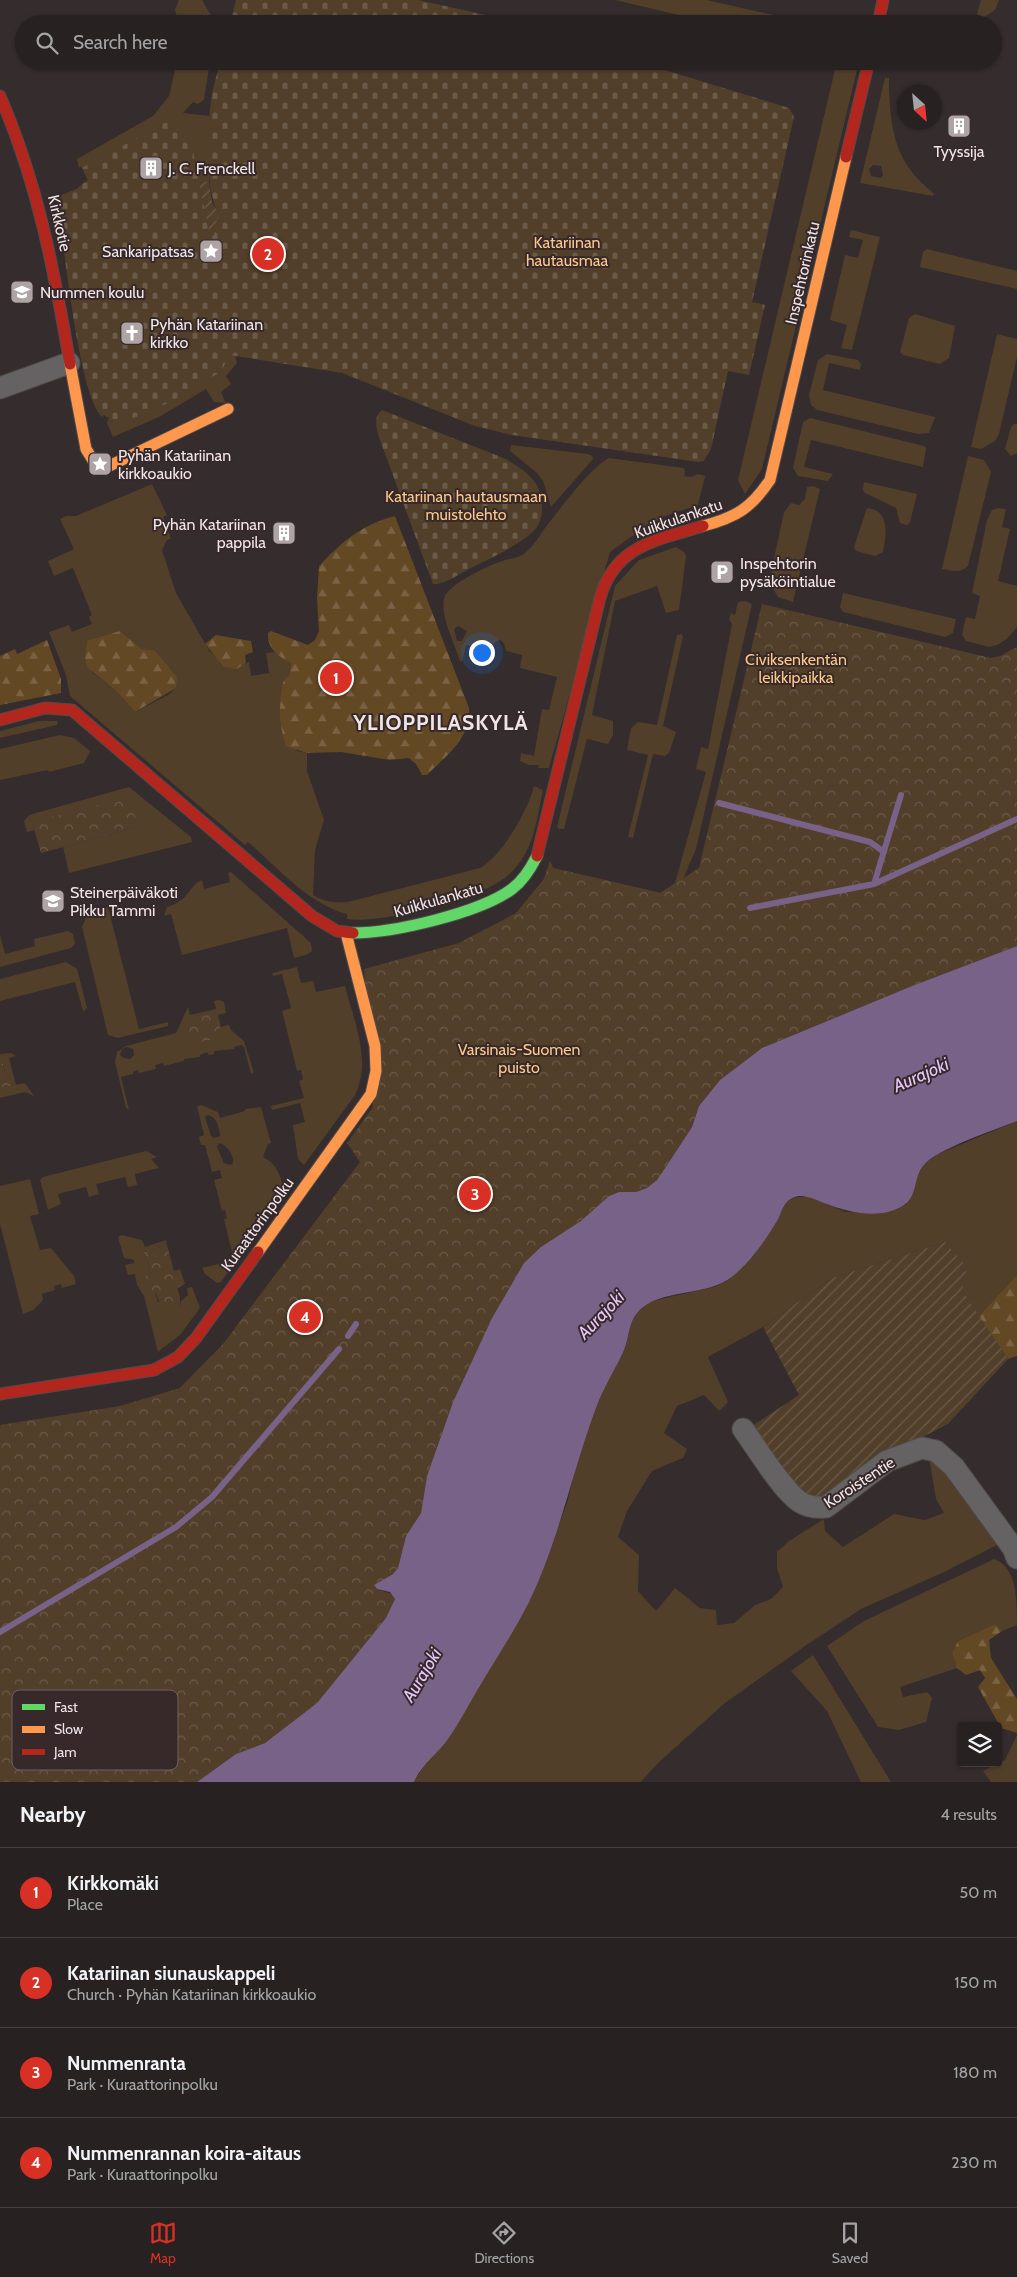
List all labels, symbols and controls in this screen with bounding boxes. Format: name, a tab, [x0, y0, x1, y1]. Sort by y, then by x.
search box	[15, 15, 1002, 70]
icon: search	[33, 29, 61, 57]
text: Search here	[73, 31, 167, 54]
north arrow	[897, 85, 942, 130]
building icon: Tyyssija	[946, 113, 972, 139]
place label: Tyyssija	[934, 142, 985, 161]
building icon: J. C. Frenckell	[138, 155, 164, 181]
place label: J. C. Frenckell	[167, 159, 255, 178]
street label: Kirkkotie	[44, 193, 75, 253]
street label: Inspehtorinkatu	[781, 220, 824, 326]
park label: Katariinan hautausmaa	[526, 233, 608, 270]
pin: 2	[252, 235, 284, 273]
place icon: Sankaripatsas	[198, 238, 224, 264]
place label: Sankaripatsas	[102, 242, 194, 261]
school or university icon: Nummen koulu	[9, 279, 35, 305]
place label: Nummen koulu	[40, 283, 144, 302]
place label: Pyhän Katariinan kirkko	[150, 315, 263, 352]
church icon: Pyhän Katariinan kirkko	[119, 320, 145, 346]
place label: Pyhän Katariinan kirkkoaukio	[118, 446, 231, 483]
place icon: Pyhän Katariinan kirkkoaukio	[87, 451, 113, 477]
park label: Katariinan hautausmaan muistolehto	[385, 487, 547, 524]
street label: Kuikkulankatu	[632, 495, 725, 542]
place label: Pyhän Katariinan pappila	[153, 515, 266, 552]
building icon: Pyhän Katariinan pappila	[271, 520, 297, 546]
place label: Inspehtorin pysäköintialue	[740, 554, 836, 591]
parking icon: Inspehtorin pysäköintialue	[709, 559, 735, 585]
your location	[469, 640, 495, 666]
park label: Civiksenkentän leikkipaikka	[745, 650, 847, 687]
pin: 1	[320, 659, 352, 697]
district label: YLIOPPILASKYLÄ	[352, 710, 529, 735]
street label: Kuikkulankatu	[391, 878, 485, 921]
place label: Steinerpäiväkoti Pikku Tammi	[70, 883, 178, 920]
school or university icon: Steinerpäiväkoti Pikku Tammi	[40, 888, 66, 914]
park label: Varsinais-Suomen puisto	[458, 1040, 580, 1077]
water label: Aurajoki	[889, 1053, 953, 1097]
street label: Kuraattorinpolku	[217, 1174, 298, 1275]
pin: 3	[459, 1175, 491, 1213]
water label: Aurajoki	[572, 1285, 630, 1344]
pin: 4	[289, 1298, 321, 1336]
street label: Koroistentie	[820, 1453, 898, 1512]
water label: Aurajoki	[397, 1643, 447, 1707]
legend	[12, 1690, 178, 1770]
text: Fast	[54, 1698, 78, 1716]
text: Slow	[54, 1720, 83, 1738]
map controls	[957, 1722, 1002, 1767]
button: layers	[957, 1722, 1002, 1767]
text: Jam	[53, 1743, 76, 1761]
text: Nearby	[20, 1802, 86, 1827]
text: 4 results	[940, 1805, 997, 1824]
text: Kirkkomäki	[67, 1872, 159, 1895]
text: 1	[33, 1883, 39, 1902]
text: 50 m	[960, 1883, 997, 1902]
text: Place	[67, 1895, 103, 1914]
text: Katariinan siunauskappeli	[67, 1962, 275, 1985]
text: 2	[32, 1973, 40, 1992]
text: 150 m	[954, 1973, 997, 1992]
text: Church · Pyhän Katariinan kirkkoaukio	[67, 1985, 316, 2004]
text: Nummenranta	[67, 2052, 186, 2075]
text: 3	[32, 2063, 40, 2082]
text: 180 m	[953, 2063, 997, 2082]
text: Park · Kuraattorinpolku	[67, 2075, 218, 2094]
text: Nummenrannan koira-aitaus	[67, 2142, 301, 2165]
text: 4	[31, 2153, 41, 2172]
text: 230 m	[951, 2153, 997, 2172]
text: Park · Kuraattorinpolku	[67, 2165, 218, 2184]
tab: Map	[149, 2219, 177, 2267]
tab: Directions	[474, 2219, 534, 2267]
tab: Saved	[832, 2219, 868, 2267]

